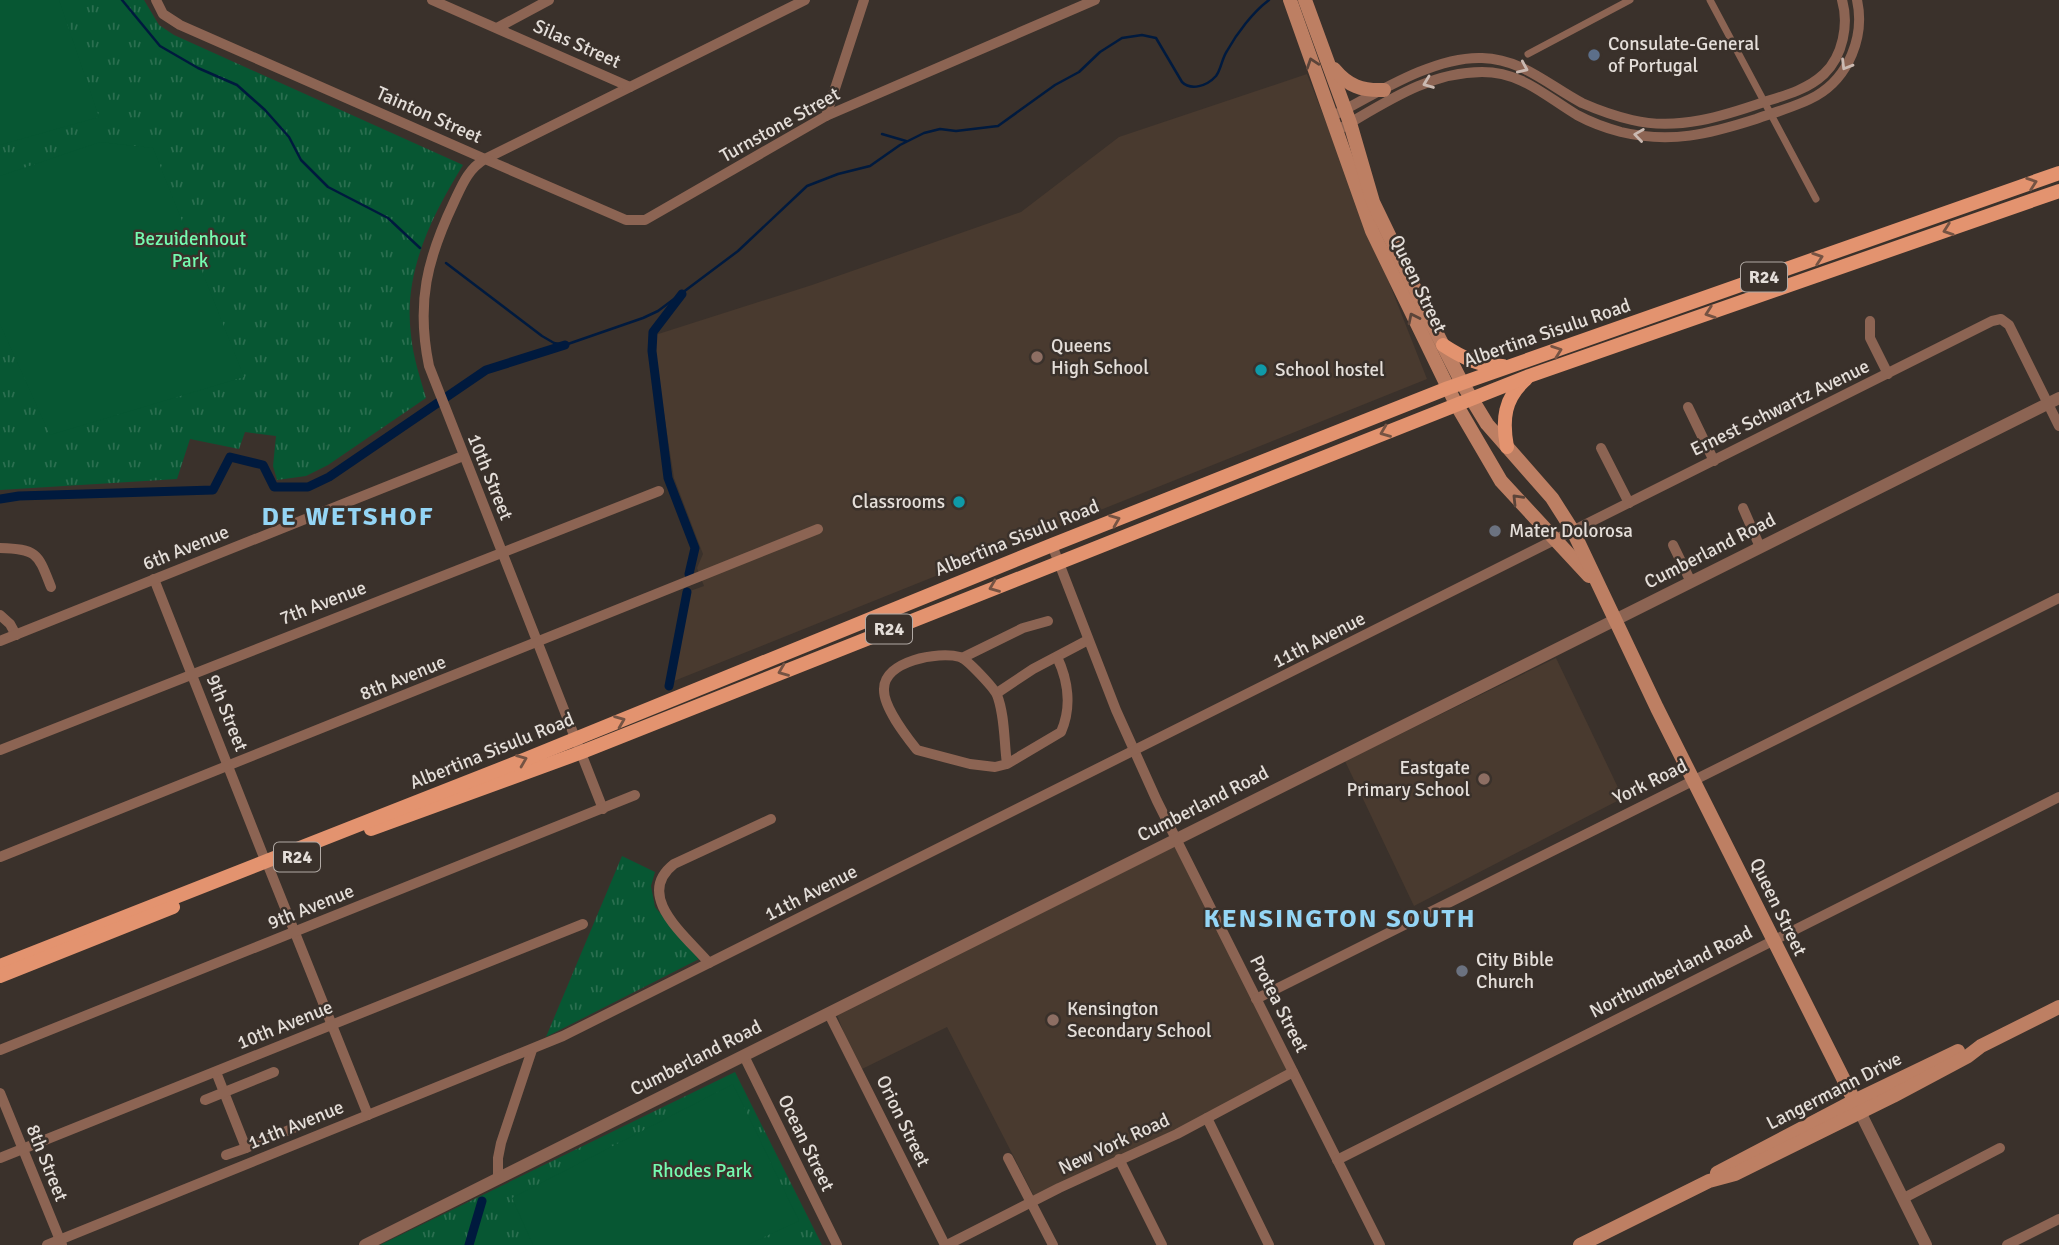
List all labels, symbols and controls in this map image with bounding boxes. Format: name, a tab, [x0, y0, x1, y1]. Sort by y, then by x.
street label: Silas Street	[530, 14, 625, 74]
place label: Consulate-General of Portugal	[1608, 32, 1760, 78]
marker: Consulate-General of Portugal	[1586, 47, 1602, 63]
one-way arrow	[1306, 58, 1320, 70]
one-way arrow	[1841, 58, 1854, 71]
one-way arrow	[1516, 60, 1528, 74]
one-way arrow	[1423, 74, 1435, 88]
street label: Tainton Street	[372, 81, 486, 149]
street label: Turnstone Street	[716, 82, 845, 168]
one-way arrow	[1633, 127, 1645, 142]
one-way arrow	[2025, 177, 2037, 191]
one-way arrow	[1943, 222, 1955, 236]
park label: Bezuidenhout Park	[134, 227, 246, 273]
street label: Queen Street	[1384, 231, 1452, 337]
one-way arrow	[1811, 253, 1823, 267]
road number: R24	[1741, 262, 1787, 292]
street label: Albertina Sisulu Road	[1460, 293, 1634, 373]
one-way arrow	[1705, 305, 1717, 319]
one-way arrow	[1407, 313, 1421, 325]
place label: Queens High School	[1051, 334, 1149, 380]
one-way arrow	[1550, 345, 1562, 359]
marker: Queens High School	[1029, 349, 1045, 365]
street label: Ernest Schwartz Avenue	[1687, 354, 1873, 462]
place label: School hostel	[1275, 358, 1384, 382]
marker: School hostel	[1253, 362, 1269, 378]
one-way arrow	[1379, 423, 1391, 437]
street label: 10th Street	[462, 430, 518, 524]
place label: Classrooms	[852, 490, 945, 514]
street label: Albertina Sisulu Road	[931, 494, 1103, 582]
marker: Classrooms	[951, 494, 967, 510]
one-way arrow	[1513, 494, 1526, 507]
district label: DE WETSHOF	[261, 501, 435, 533]
street label: Cumberland Road	[1640, 508, 1780, 594]
one-way arrow	[1108, 514, 1120, 528]
place label: Mater Dolorosa	[1509, 519, 1633, 543]
street label: 6th Avenue	[139, 520, 233, 576]
marker: Mater Dolorosa	[1487, 523, 1503, 539]
street label: 7th Avenue	[276, 576, 370, 630]
one-way arrow	[989, 578, 1001, 592]
street label: 11th Avenue	[1268, 606, 1370, 674]
road number: R24	[866, 614, 912, 644]
street label: 8th Avenue	[356, 650, 450, 706]
one-way arrow	[778, 663, 790, 677]
street label: 9th Street	[201, 671, 253, 755]
street label: Albertina Sisulu Road	[406, 707, 578, 795]
one-way arrow	[614, 715, 626, 729]
street label: York Road	[1609, 754, 1691, 810]
one-way arrow	[516, 755, 528, 769]
place label: Eastgate Primary School	[1347, 756, 1470, 802]
street label: Cumberland Road	[1133, 761, 1273, 847]
marker: Eastgate Primary School	[1476, 771, 1492, 787]
road number: R24	[274, 842, 320, 872]
street label: Queen Street	[1744, 854, 1812, 960]
street label: 11th Avenue	[760, 859, 862, 927]
street label: 9th Avenue	[264, 879, 358, 935]
district label: KENSINGTON SOUTH	[1204, 903, 1477, 935]
street label: Northumberland Road	[1585, 921, 1757, 1023]
place label: City Bible Church	[1476, 948, 1554, 994]
street label: Protea Street	[1244, 951, 1314, 1057]
marker: City Bible Church	[1454, 963, 1470, 979]
street label: 10th Avenue	[234, 995, 336, 1055]
place label: Kensington Secondary School	[1067, 997, 1212, 1043]
marker: Kensington Secondary School	[1045, 1012, 1061, 1028]
street label: Cumberland Road	[626, 1015, 766, 1101]
street label: Langermann Drive	[1762, 1047, 1906, 1135]
street label: Orion Street	[871, 1071, 936, 1171]
street label: Ocean Street	[772, 1091, 840, 1196]
street label: 11th Avenue	[245, 1095, 347, 1155]
street label: New York Road	[1055, 1108, 1173, 1180]
street label: 8th Street	[21, 1121, 73, 1205]
park label: Rhodes Park	[652, 1159, 753, 1183]

